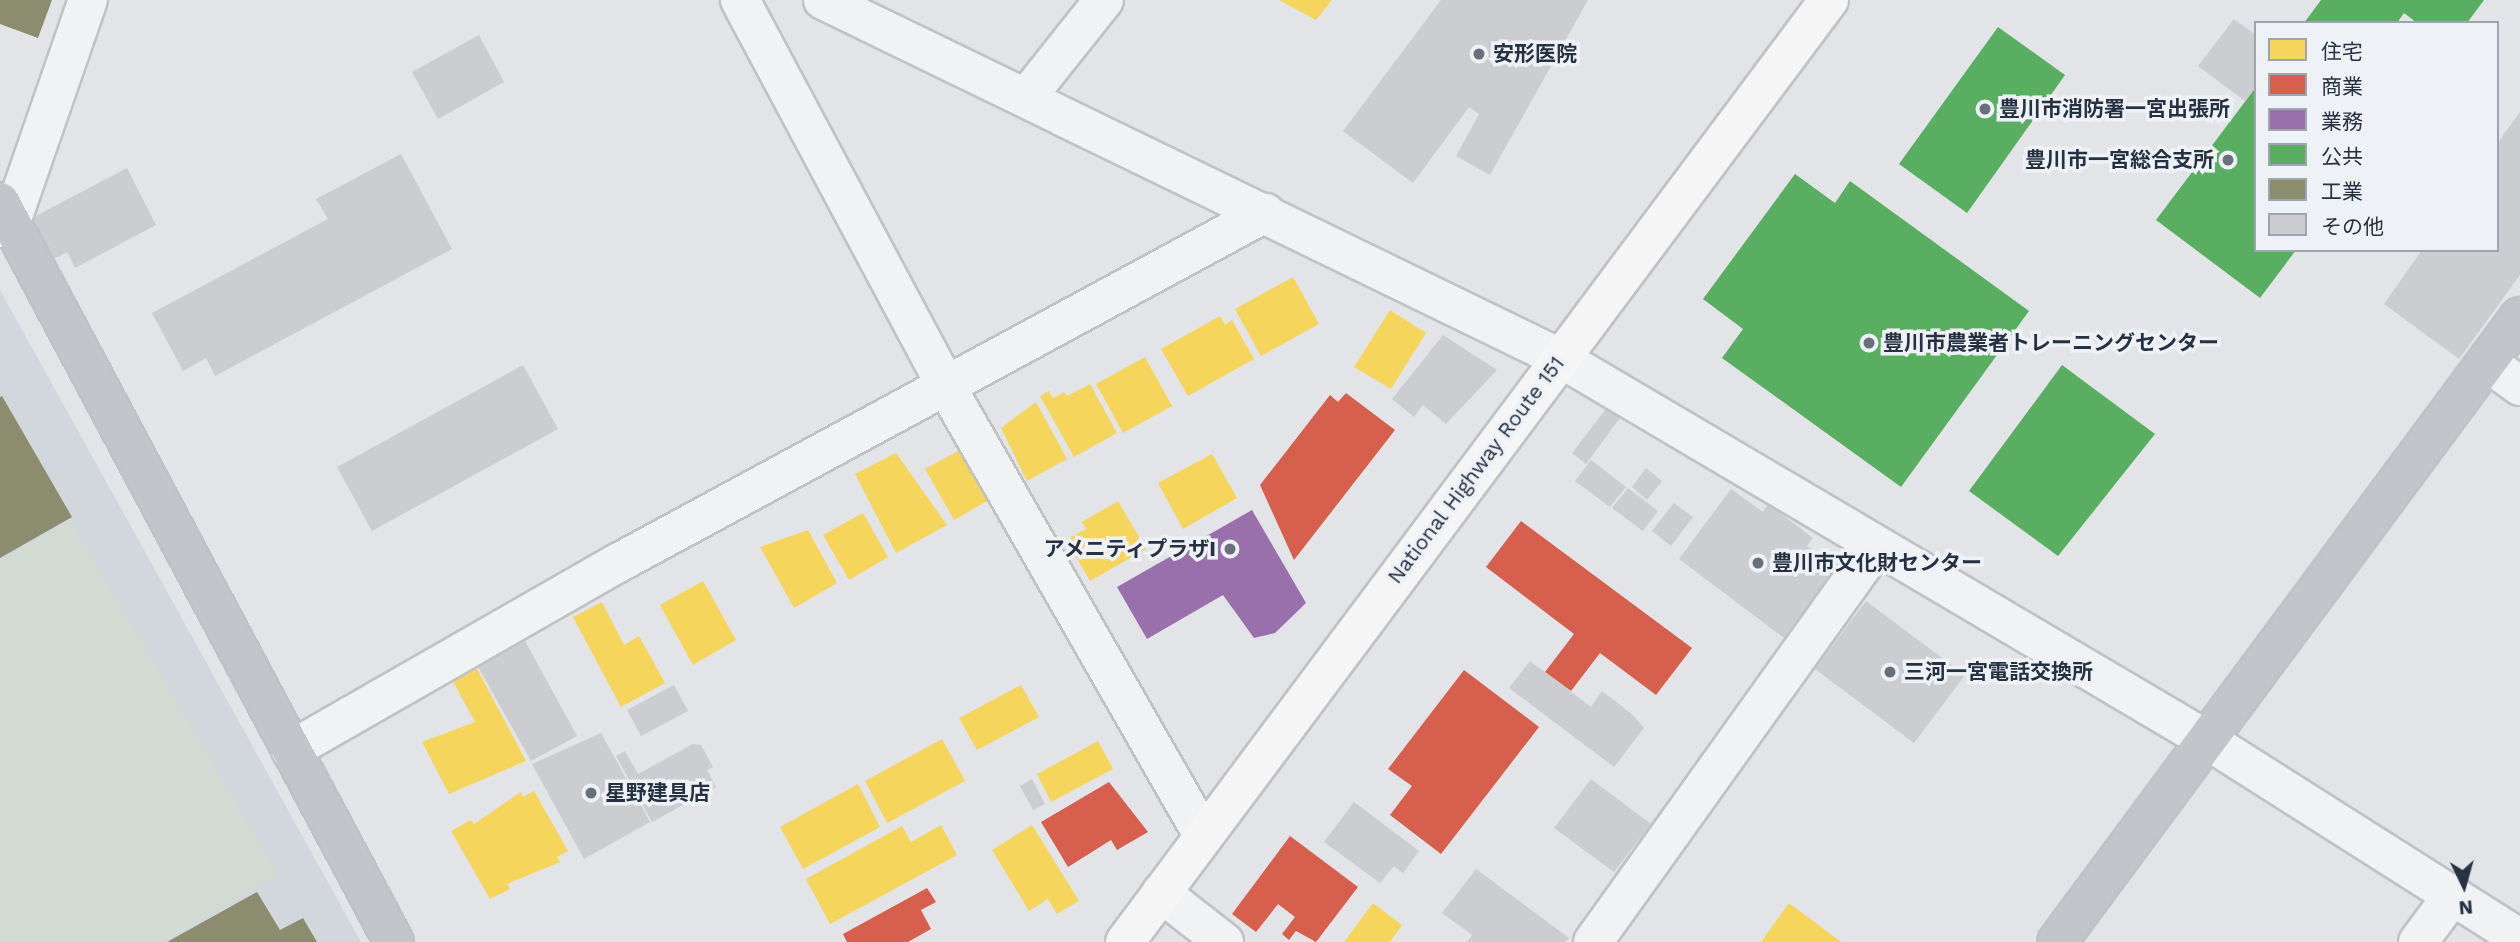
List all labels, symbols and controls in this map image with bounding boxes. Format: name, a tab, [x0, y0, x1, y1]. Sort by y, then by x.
legend	[2254, 21, 2499, 252]
text: 住宅	[2321, 39, 2363, 64]
place label: 安形医院	[1493, 41, 1577, 67]
marker: 安形医院	[1471, 46, 1487, 62]
text: 商業	[2321, 74, 2363, 99]
place label: 豊川市消防署一宮出張所	[1999, 96, 2230, 122]
marker: 豊川市消防署一宮出張所	[1977, 101, 1993, 117]
text: 業務	[2321, 109, 2363, 134]
text: 公共	[2321, 144, 2363, 169]
place label: 豊川市一宮総合支所	[2025, 147, 2214, 173]
marker: 豊川市一宮総合支所	[2220, 152, 2236, 168]
text: 工業	[2321, 179, 2363, 204]
text: その他	[2321, 214, 2384, 239]
place label: 豊川市農業者トレーニングセンター	[1883, 330, 2219, 356]
marker: 豊川市農業者トレーニングセンター	[1861, 335, 1877, 351]
street label: National Highway Route 151	[1382, 351, 1570, 589]
place label: アメニティプラザI	[1041, 536, 1216, 562]
marker: アメニティプラザI	[1222, 541, 1238, 557]
place label: 豊川市文化財センター	[1772, 550, 1982, 576]
marker: 豊川市文化財センター	[1750, 555, 1766, 571]
place label: 三河一宮電話交換所	[1904, 659, 2093, 685]
marker: 三河一宮電話交換所	[1882, 664, 1898, 680]
place label: 星野建具店	[605, 780, 710, 806]
marker: 星野建具店	[583, 785, 599, 801]
north arrow	[2429, 851, 2499, 921]
text: N	[2458, 895, 2474, 919]

